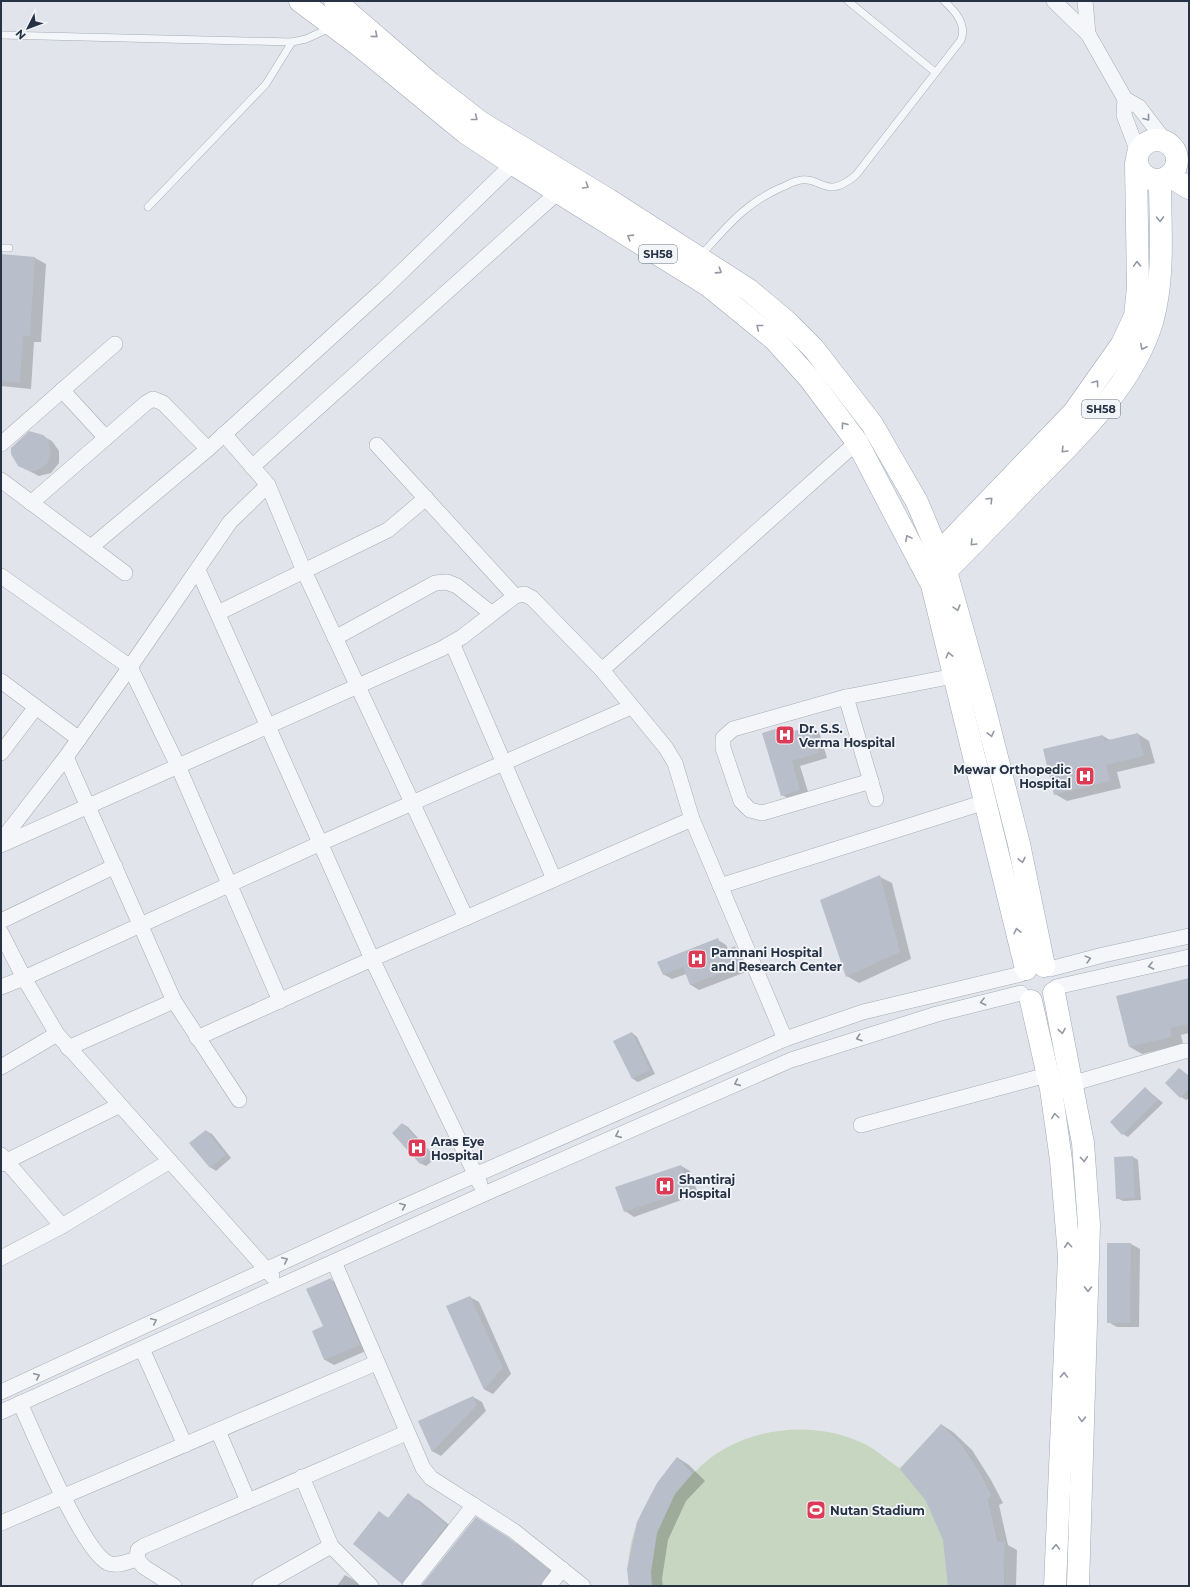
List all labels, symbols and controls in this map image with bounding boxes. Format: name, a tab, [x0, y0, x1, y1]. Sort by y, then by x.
north arrow	[8, 8, 48, 48]
text: N	[12, 27, 29, 43]
one-way arrow	[370, 31, 378, 38]
one-way arrow	[1142, 113, 1149, 120]
one-way arrow	[471, 114, 478, 121]
one-way arrow	[582, 181, 589, 189]
one-way arrow	[1156, 216, 1164, 222]
one-way arrow	[627, 234, 634, 241]
road number: SH58	[639, 245, 677, 263]
one-way arrow	[1133, 261, 1141, 267]
one-way arrow	[715, 266, 722, 273]
one-way arrow	[757, 324, 764, 331]
one-way arrow	[1140, 343, 1148, 350]
one-way arrow	[1091, 381, 1098, 388]
road number: SH58	[1082, 400, 1120, 418]
one-way arrow	[842, 422, 849, 429]
one-way arrow	[1062, 445, 1069, 453]
one-way arrow	[985, 497, 993, 505]
one-way arrow	[905, 535, 912, 542]
one-way arrow	[971, 538, 978, 546]
one-way arrow	[952, 605, 960, 612]
one-way arrow	[945, 652, 954, 659]
place label: Dr. S.S. Verma Hospital	[798, 721, 895, 750]
hospital icon: Dr. S.S. Verma Hospital	[774, 724, 796, 746]
one-way arrow	[986, 730, 995, 737]
place label: Mewar Orthopedic Hospital	[953, 762, 1071, 791]
hospital icon: Mewar Orthopedic Hospital	[1074, 765, 1096, 787]
one-way arrow	[1017, 857, 1026, 863]
one-way arrow	[1013, 927, 1021, 934]
place label: Pamnani Hospital and Research Center	[711, 945, 842, 974]
hospital icon: Pamnani Hospital and Research Center	[686, 948, 708, 970]
one-way arrow	[1084, 955, 1091, 964]
one-way arrow	[1148, 961, 1154, 969]
one-way arrow	[980, 997, 987, 1006]
one-way arrow	[1057, 1028, 1066, 1034]
one-way arrow	[855, 1034, 862, 1042]
one-way arrow	[733, 1079, 740, 1087]
one-way arrow	[1051, 1113, 1060, 1119]
one-way arrow	[614, 1131, 621, 1139]
place label: Aras Eye Hospital	[430, 1134, 485, 1163]
hospital icon: Aras Eye Hospital	[406, 1137, 428, 1159]
one-way arrow	[1079, 1156, 1088, 1163]
place label: Shantiraj Hospital	[679, 1172, 736, 1201]
hospital icon: Shantiraj Hospital	[654, 1175, 676, 1197]
one-way arrow	[400, 1203, 407, 1211]
one-way arrow	[1064, 1242, 1073, 1248]
one-way arrow	[281, 1257, 288, 1265]
one-way arrow	[1083, 1286, 1092, 1292]
one-way arrow	[150, 1318, 158, 1326]
one-way arrow	[1059, 1372, 1068, 1378]
one-way arrow	[32, 1373, 40, 1381]
one-way arrow	[1078, 1416, 1086, 1422]
sports icon: Nutan Stadium	[805, 1499, 827, 1521]
place label: Nutan Stadium	[830, 1503, 925, 1518]
one-way arrow	[1052, 1544, 1061, 1550]

